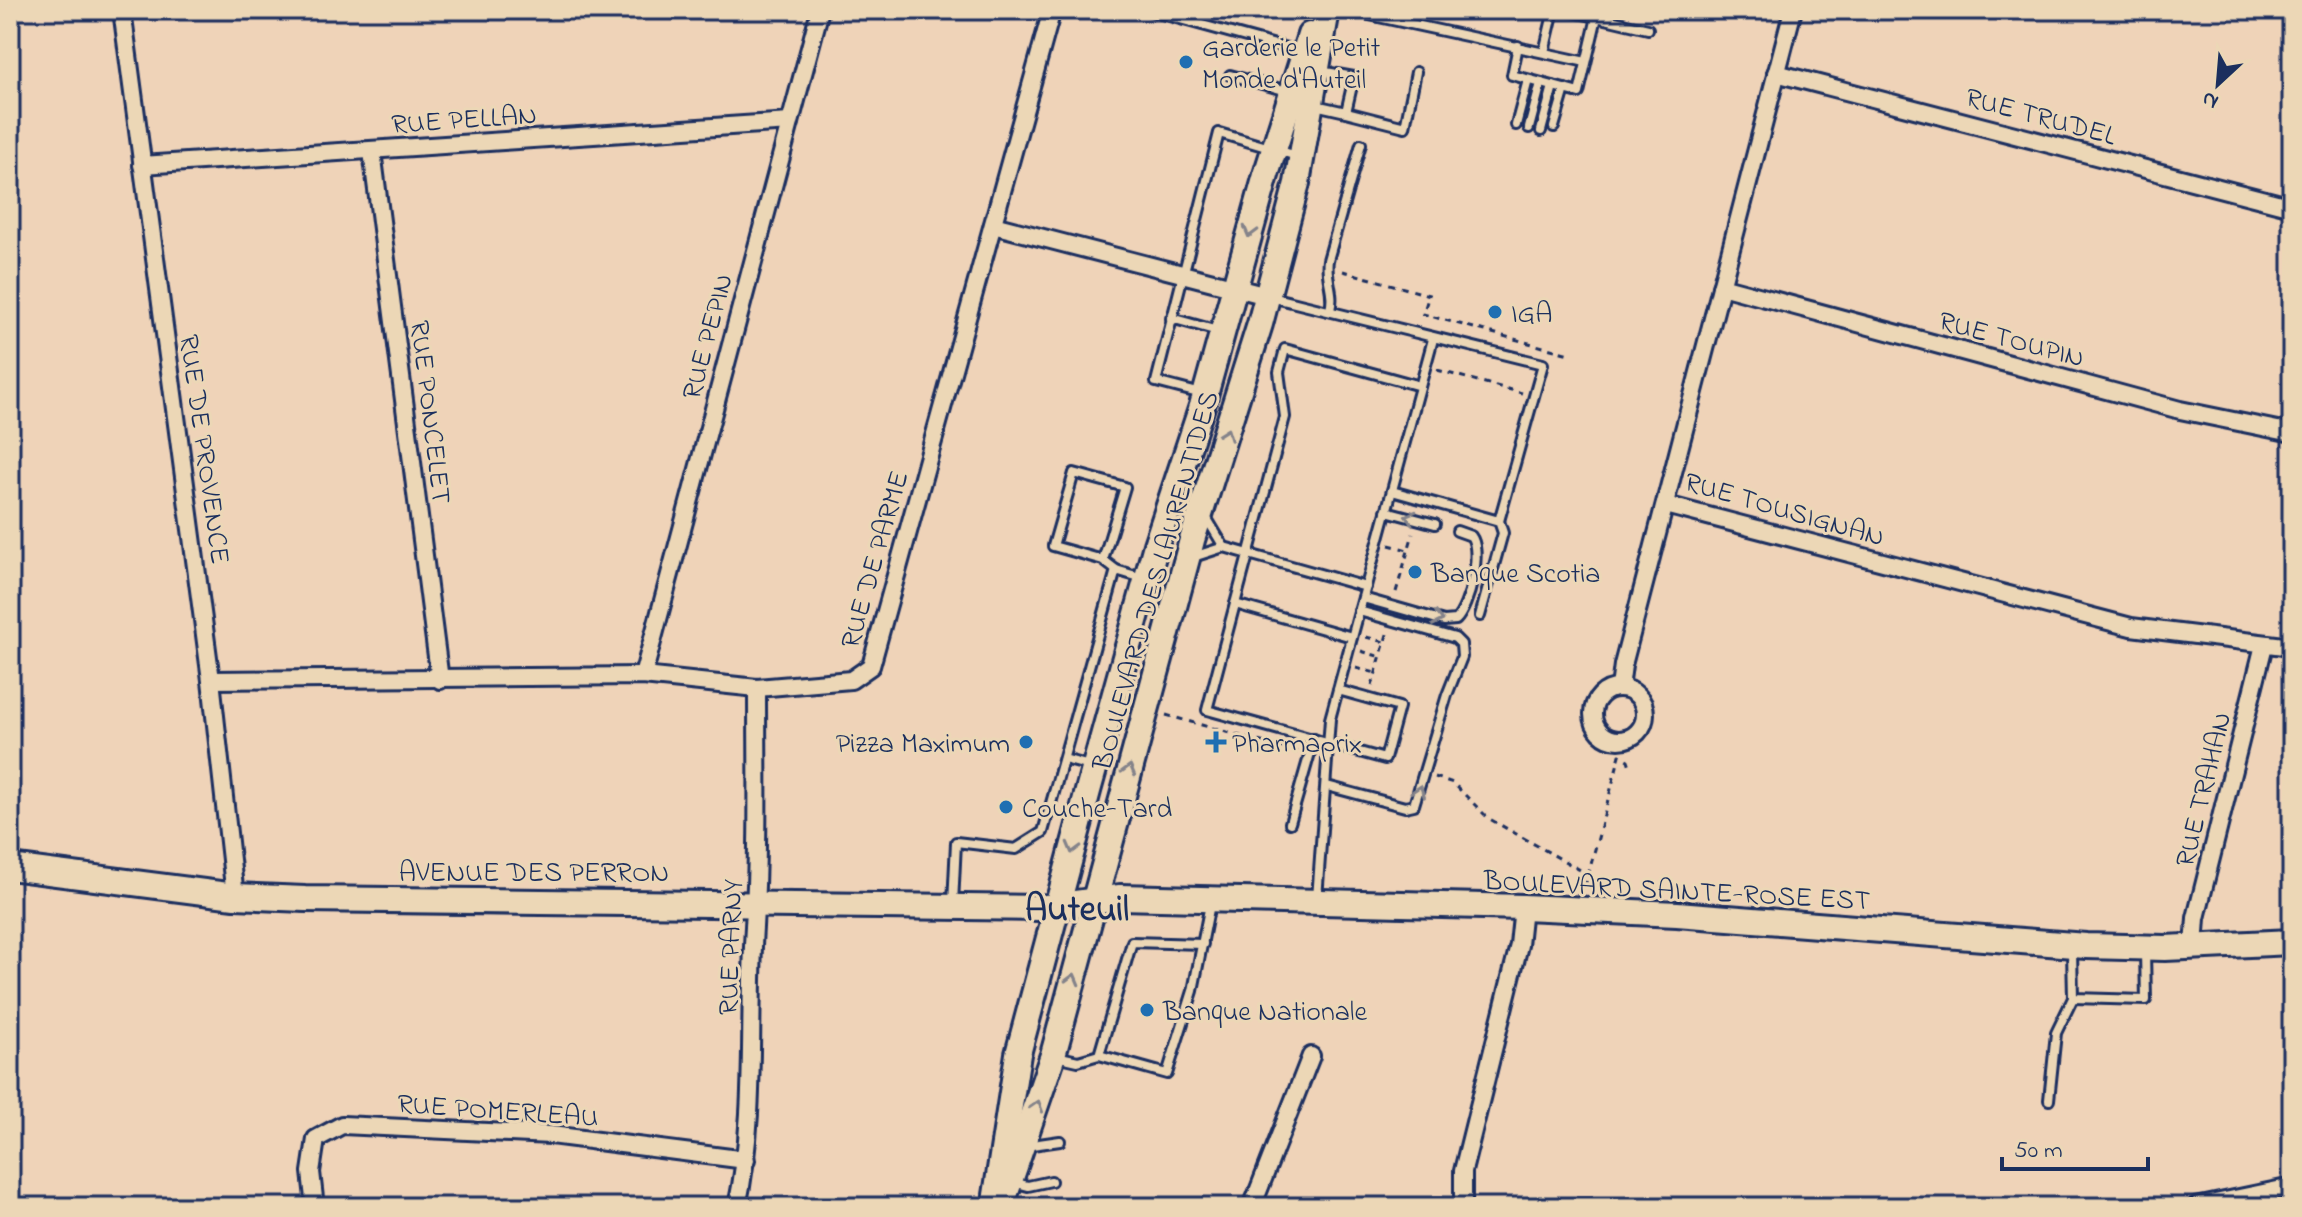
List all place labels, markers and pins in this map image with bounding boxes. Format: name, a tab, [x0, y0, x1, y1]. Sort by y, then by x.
place label: Garderie le Petit Monde d'Auteil	[1202, 29, 1380, 102]
marker: Garderie le Petit Monde d'Auteil	[1177, 53, 1195, 71]
place label: IGA	[1511, 295, 1552, 336]
marker: IGA	[1486, 303, 1504, 321]
place label: Banque Scotia	[1430, 555, 1600, 596]
marker: Banque Scotia	[1406, 563, 1424, 581]
place label: Pizza Maximum	[836, 725, 1010, 766]
place label: Pharmaprix	[1232, 725, 1362, 766]
marker: Pizza Maximum	[1017, 733, 1035, 751]
marker: Pharmaprix	[1207, 733, 1225, 751]
place label: Couche-Tard	[1022, 790, 1172, 831]
marker: Couche-Tard	[997, 798, 1015, 816]
place label: Banque Nationale	[1162, 993, 1368, 1034]
marker: Banque Nationale	[1138, 1001, 1156, 1019]

